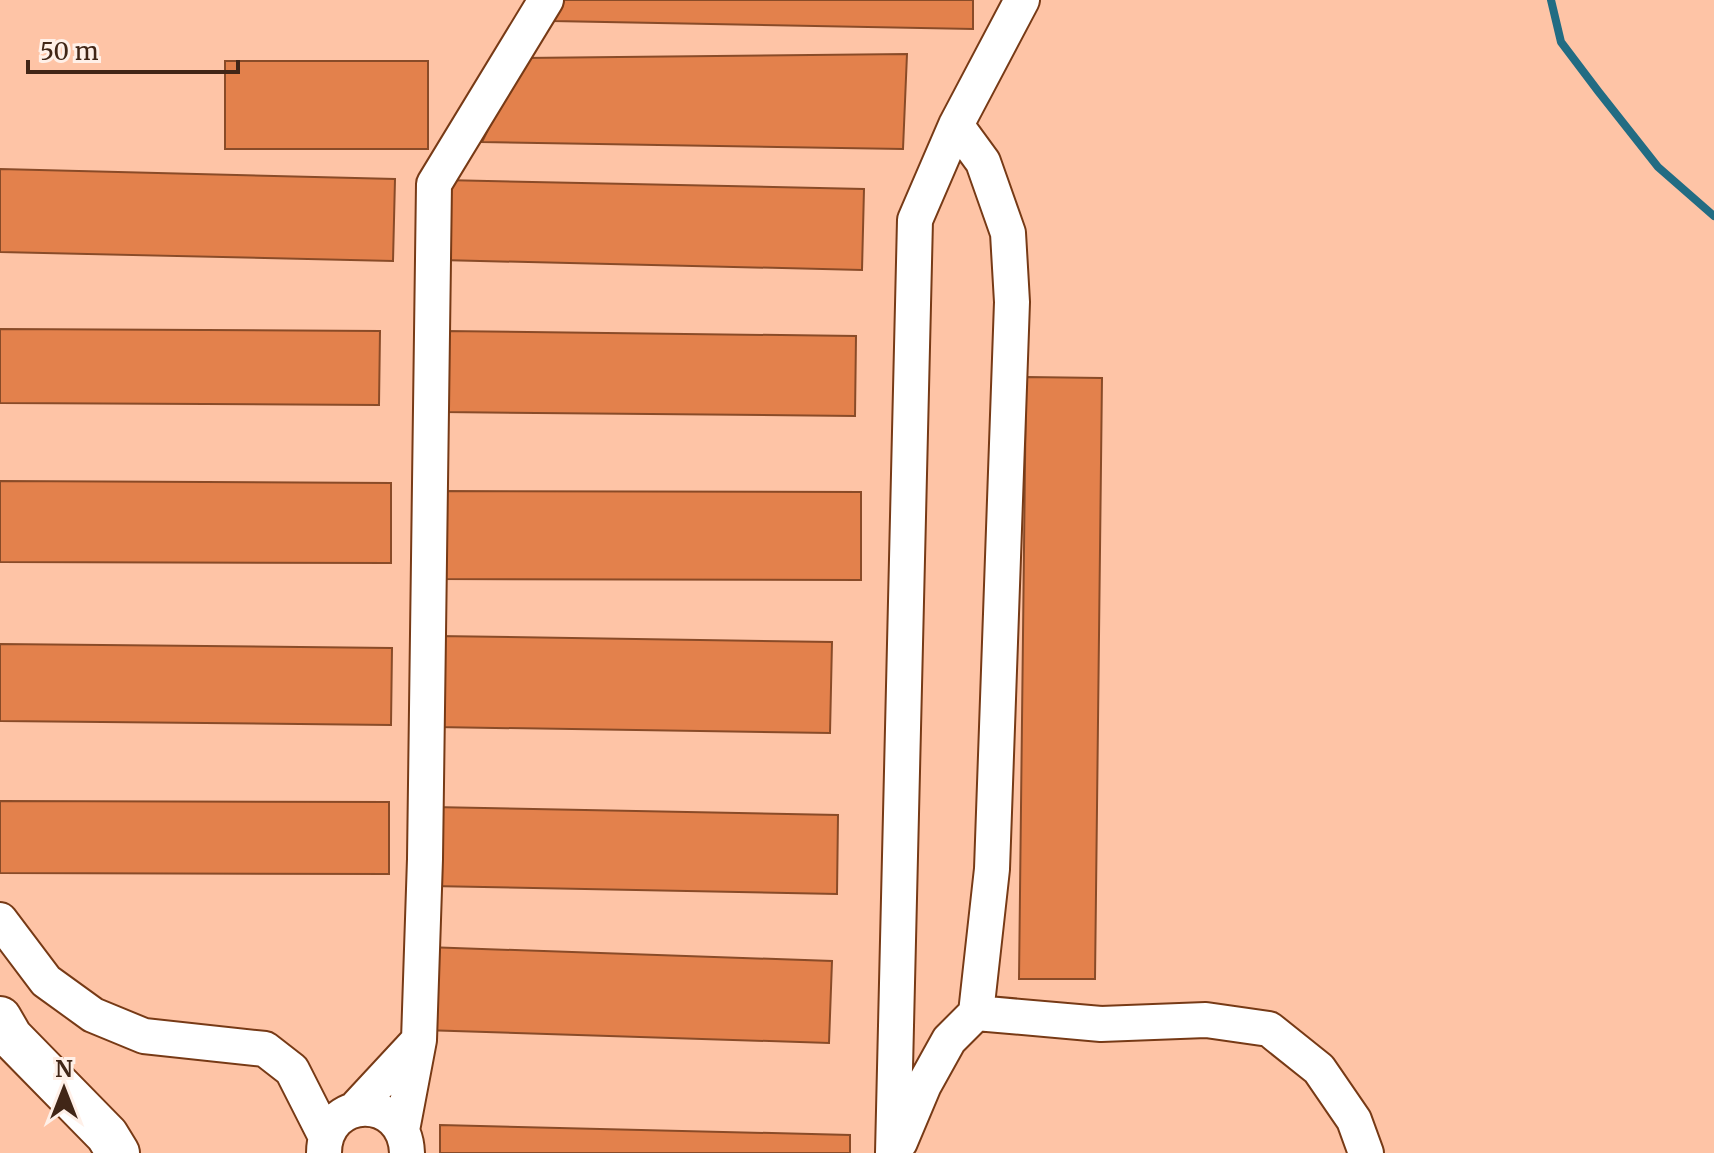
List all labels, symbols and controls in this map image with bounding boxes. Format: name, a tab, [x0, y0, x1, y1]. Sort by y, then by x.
scale bar	[28, 24, 238, 74]
text: 50 m	[40, 36, 99, 67]
north arrow	[24, 1049, 104, 1129]
text: N	[55, 1055, 73, 1083]

